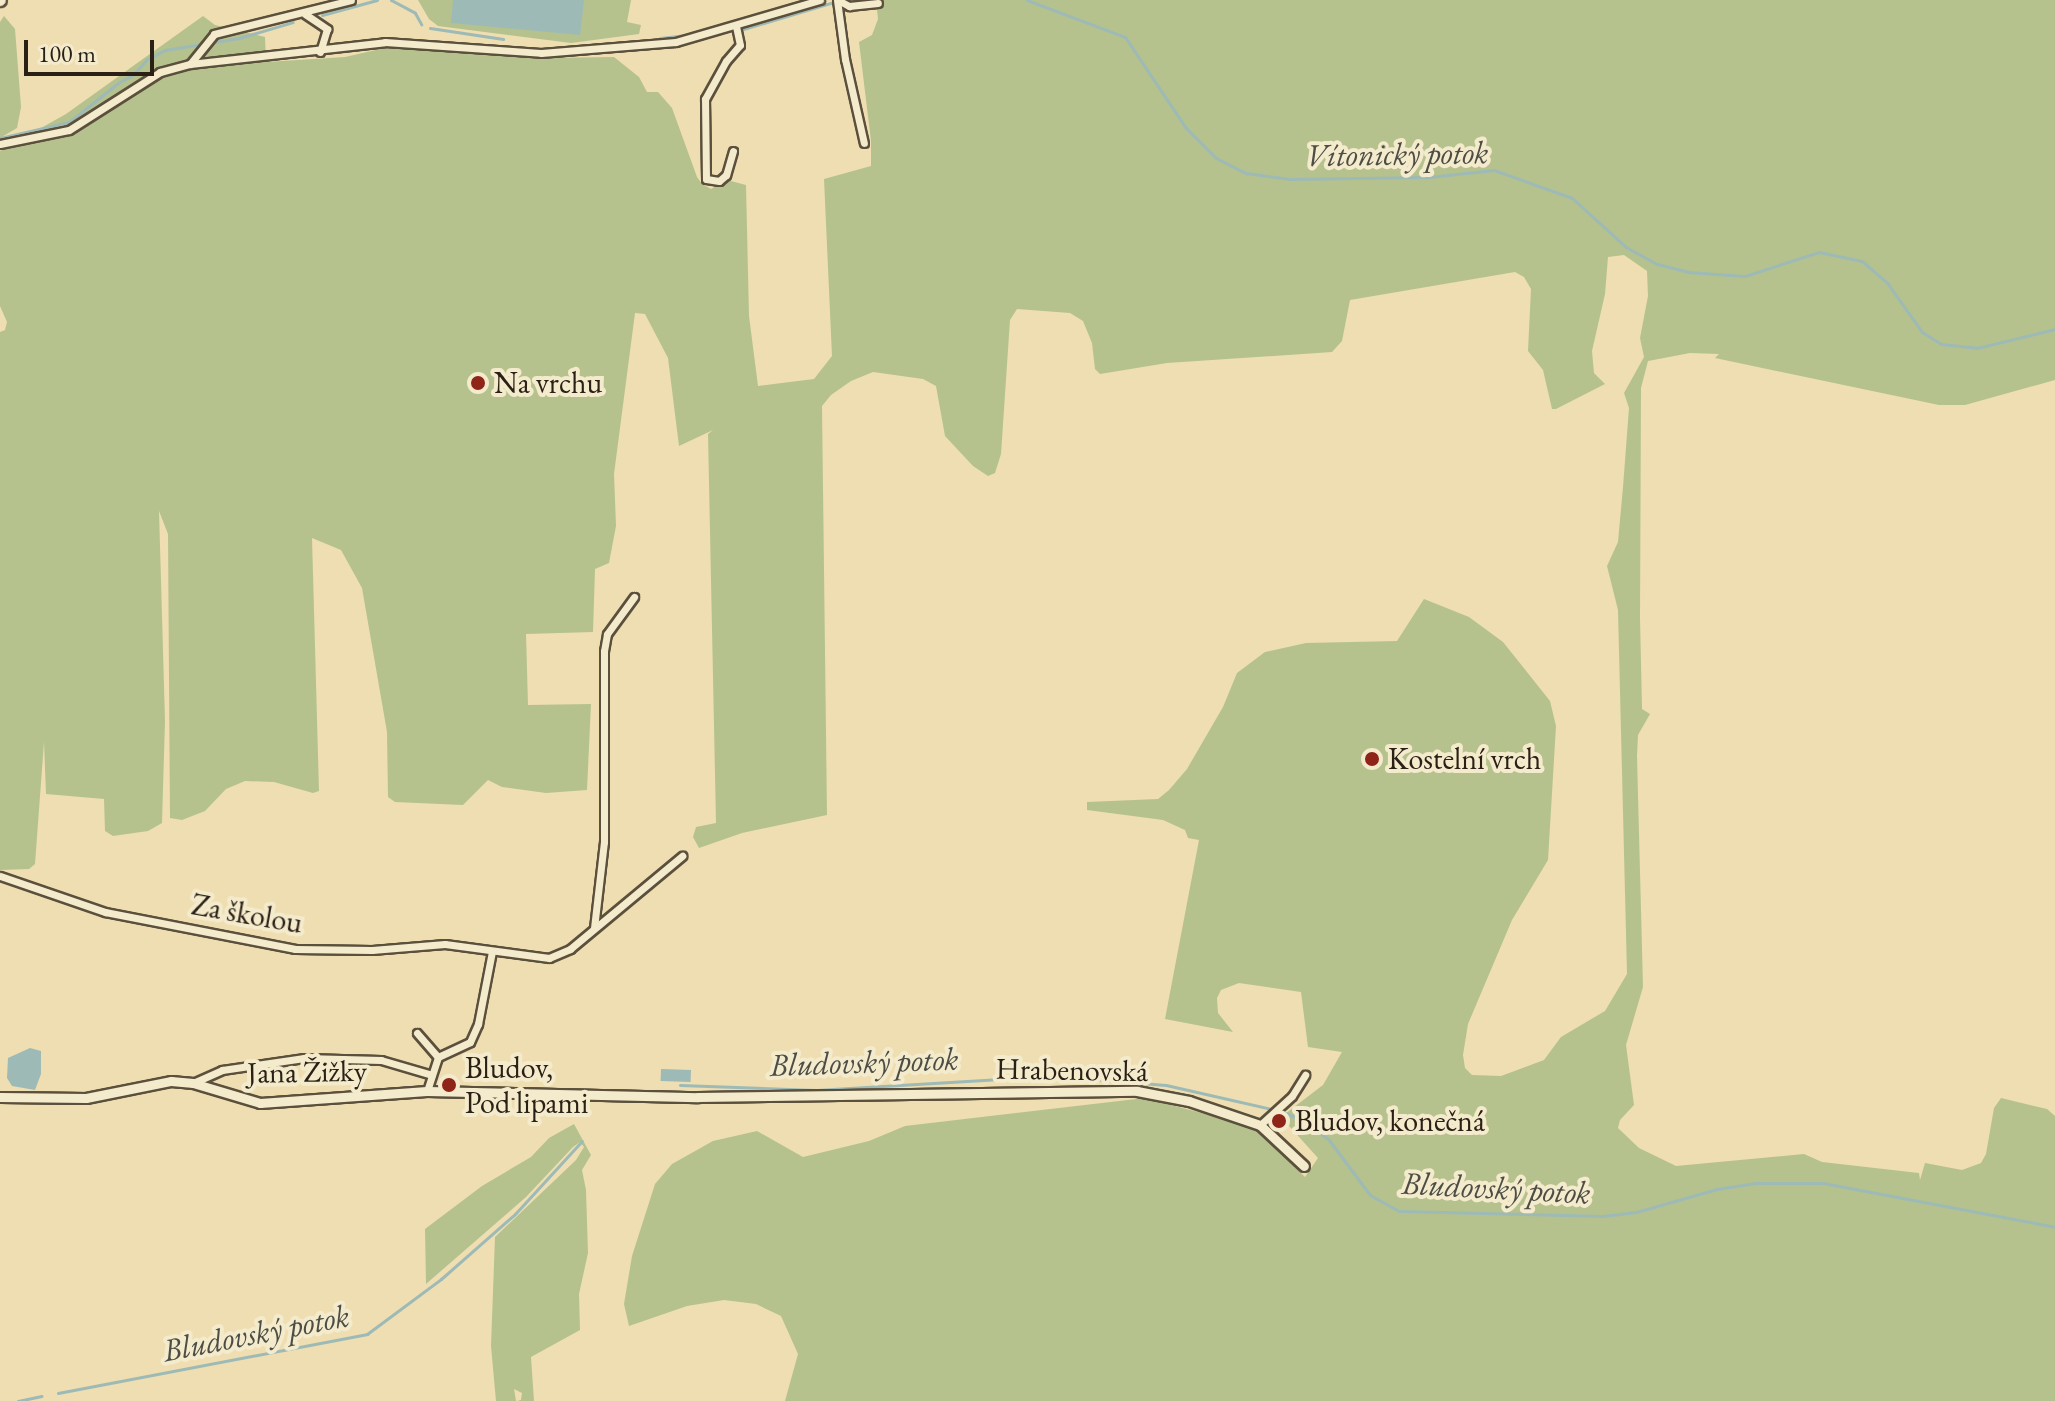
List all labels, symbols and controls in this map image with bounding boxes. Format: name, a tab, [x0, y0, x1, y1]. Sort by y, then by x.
scale bar	[28, 24, 158, 74]
text: 100 m	[38, 38, 96, 69]
water label: Vítonický potok	[1305, 133, 1489, 175]
place label: Na vrchu	[494, 365, 602, 401]
marker: Na vrchu	[469, 374, 487, 392]
place label: Kostelní vrch	[1388, 741, 1541, 777]
marker: Kostelní vrch	[1363, 750, 1381, 768]
street label: Za školou	[189, 887, 305, 941]
water label: Bludovský potok	[769, 1040, 959, 1084]
place label: Bludov, Pod lipami	[465, 1050, 588, 1120]
street label: Hrabenovská	[995, 1051, 1149, 1089]
street label: Jana Žižky	[247, 1053, 367, 1091]
marker: Bludov, Pod lipami	[440, 1076, 458, 1094]
place label: Bludov, konečná	[1295, 1103, 1485, 1139]
marker: Bludov, konečná	[1270, 1112, 1288, 1130]
water label: Bludovský potok	[1401, 1164, 1591, 1212]
water label: Bludovský potok	[160, 1296, 352, 1370]

